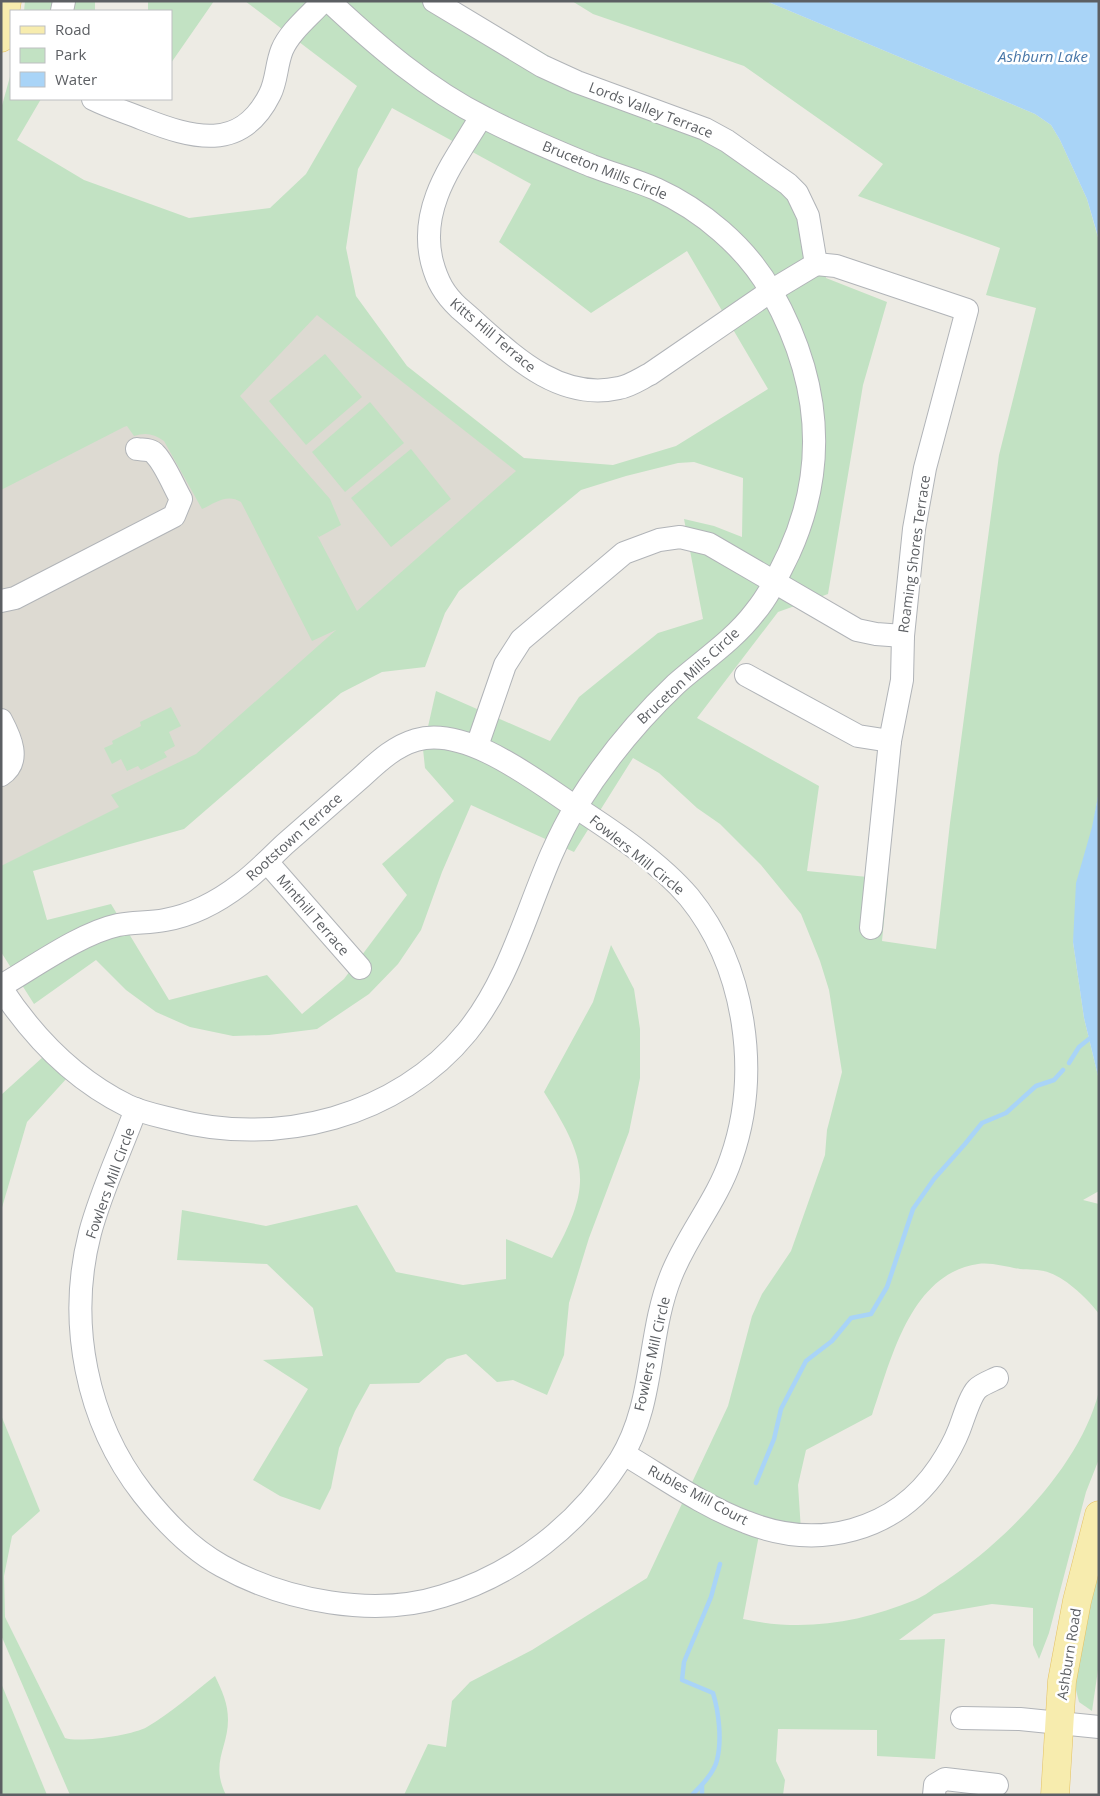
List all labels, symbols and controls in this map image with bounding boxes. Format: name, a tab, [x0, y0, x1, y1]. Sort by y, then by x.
legend	[10, 10, 172, 100]
text: Road	[55, 19, 91, 39]
text: Park	[55, 44, 86, 64]
water label: Ashburn Lake	[997, 46, 1088, 66]
text: Water	[55, 69, 97, 89]
street label: Lords Valley Terrace	[586, 77, 716, 142]
street label: Bruceton Mills Circle	[540, 136, 671, 203]
street label: Kitts Hill Terrace	[446, 293, 540, 376]
street label: Roaming Shores Terrace	[893, 474, 934, 634]
street label: Bruceton Mills Circle	[632, 623, 743, 728]
street label: Rootstown Terrace	[242, 788, 346, 885]
street label: Fowlers Mill Circle	[586, 810, 689, 899]
street label: Minthill Terrace	[273, 870, 354, 959]
street label: Fowlers Mill Circle	[81, 1125, 138, 1241]
street label: Fowlers Mill Circle	[629, 1295, 674, 1413]
street label: Rubles Mill Court	[645, 1460, 752, 1529]
street label: Ashburn Road	[1052, 1607, 1085, 1701]

